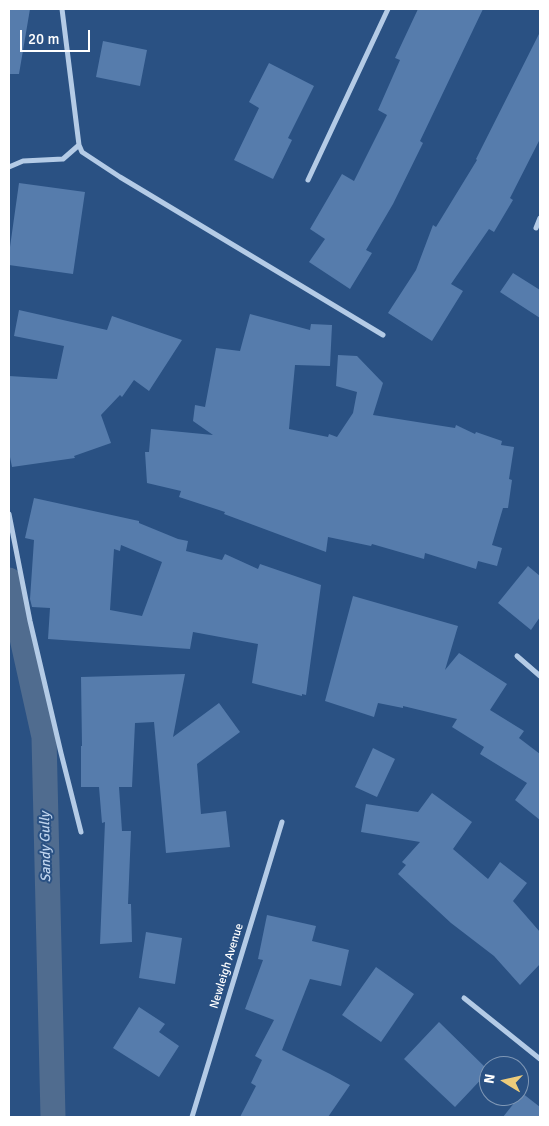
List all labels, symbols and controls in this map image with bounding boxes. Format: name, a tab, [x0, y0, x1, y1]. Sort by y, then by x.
scale bar	[22, 20, 92, 52]
text: 20 m	[28, 30, 59, 48]
water label: Sandy Gully	[37, 812, 55, 882]
street label: Newleigh Avenue	[207, 922, 247, 1010]
north arrow	[479, 1056, 529, 1106]
text: N	[481, 1073, 499, 1085]

